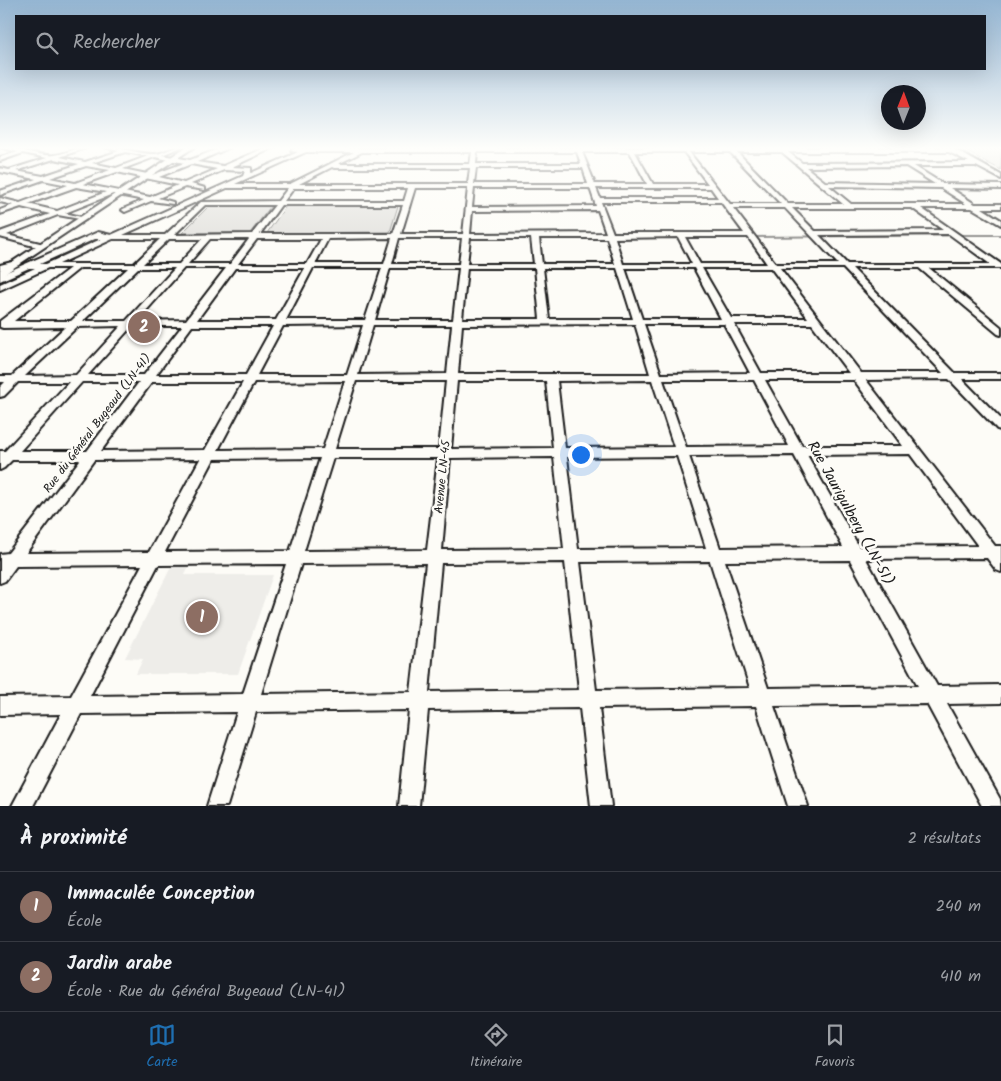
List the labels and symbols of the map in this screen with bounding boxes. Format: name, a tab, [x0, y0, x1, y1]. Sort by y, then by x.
north arrow	[881, 85, 926, 130]
pin: 2	[128, 308, 160, 346]
street label: Rue du Général Bugeaud (LN-41)	[39, 350, 156, 497]
street label: Rue Jaurigulbery (LN-51)	[800, 437, 900, 590]
street label: Avenue LN-45	[429, 438, 456, 515]
your location	[568, 442, 594, 468]
pin: 1	[186, 598, 218, 636]

